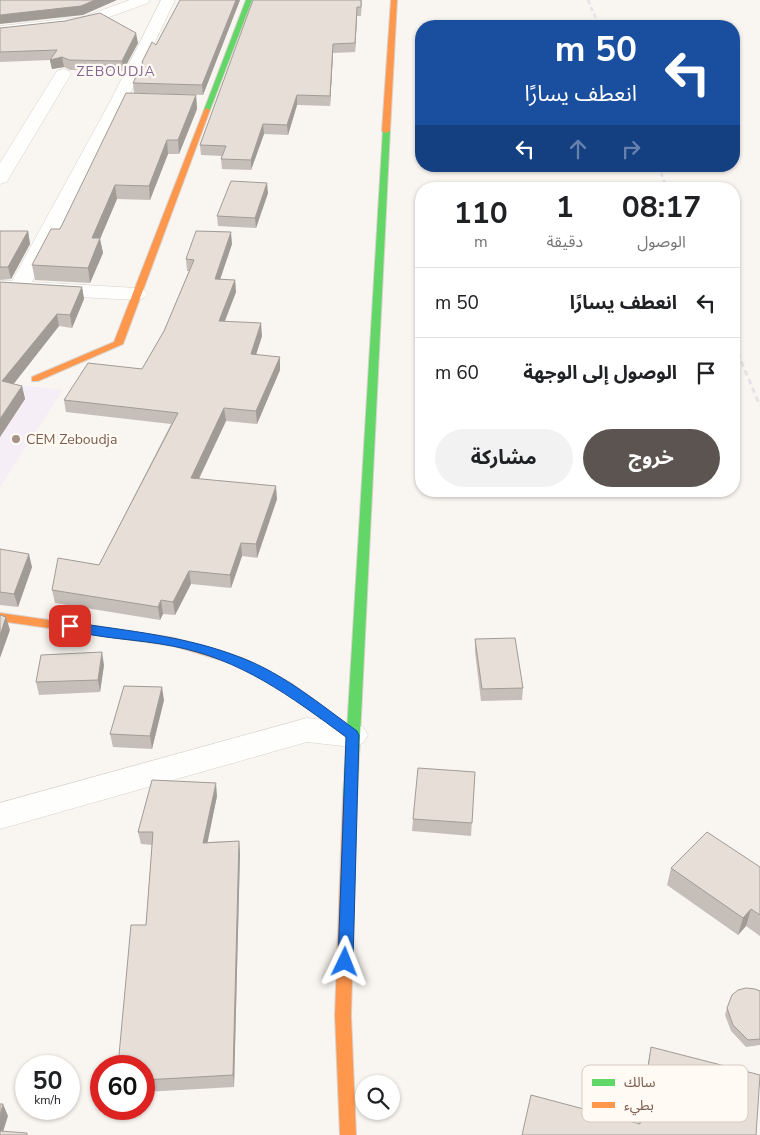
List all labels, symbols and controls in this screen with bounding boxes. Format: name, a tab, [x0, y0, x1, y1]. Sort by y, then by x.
text: 50 m	[555, 26, 637, 73]
icon: left	[655, 40, 720, 105]
district label: ZEBOUDJA	[76, 62, 156, 81]
text: انعطف يسارًا	[525, 79, 637, 109]
icon: left	[511, 135, 539, 163]
icon: ahead	[564, 135, 592, 163]
icon: right	[617, 135, 645, 163]
text: 1	[556, 187, 574, 228]
text: 08:17	[622, 187, 701, 228]
text: 110	[454, 193, 508, 234]
text: m	[474, 231, 488, 253]
text: دقيقة	[547, 231, 583, 253]
text: الوصول	[637, 231, 686, 253]
icon: left	[692, 289, 720, 317]
text: 50 m	[435, 290, 479, 316]
text: انعطف يسارًا	[570, 290, 677, 316]
icon: arrive	[692, 359, 720, 387]
text: 60 m	[435, 360, 479, 386]
text: الوصول إلى الوجهة	[523, 360, 677, 386]
button: مشاركة	[435, 429, 573, 487]
button: خروج	[583, 429, 720, 487]
place label: CEM Zeboudja	[26, 430, 117, 449]
marker: CEM Zeboudja	[10, 433, 22, 445]
pin	[49, 605, 91, 647]
icon: arrive	[56, 612, 84, 640]
position arrow	[318, 935, 370, 987]
speed limit sign: 60	[90, 1055, 155, 1120]
text: 50	[32, 1064, 63, 1098]
legend	[582, 1065, 748, 1122]
text: سالك	[624, 1073, 656, 1092]
map controls	[355, 1075, 400, 1120]
button: search	[355, 1075, 400, 1120]
text: km/h	[34, 1092, 61, 1108]
text: بطيء	[624, 1096, 654, 1116]

